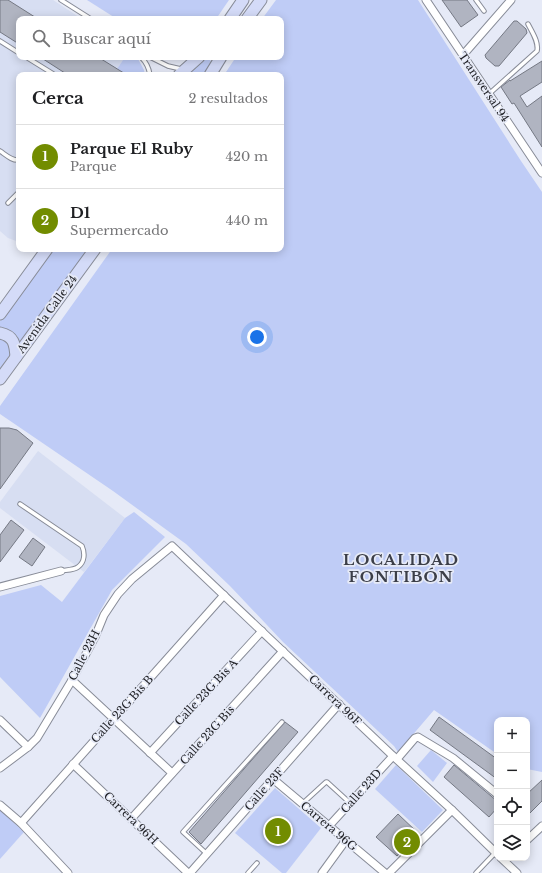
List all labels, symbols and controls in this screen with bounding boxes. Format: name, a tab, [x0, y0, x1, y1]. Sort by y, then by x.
search box	[16, 16, 284, 60]
icon: search	[30, 27, 52, 49]
text: Buscar aquí	[62, 29, 151, 48]
street label: Transversal 94	[455, 49, 513, 125]
text: Cerca	[32, 88, 84, 109]
text: 2 resultados	[189, 90, 268, 107]
text: Parque El Ruby	[70, 139, 193, 158]
text: 1	[42, 148, 48, 165]
text: 420 m	[225, 148, 268, 165]
text: Parque	[70, 158, 117, 175]
text: D1	[70, 203, 90, 222]
text: 2	[41, 212, 49, 229]
text: 440 m	[226, 212, 268, 229]
text: Supermercado	[70, 222, 168, 239]
street label: Avenida Calle 24	[13, 272, 80, 357]
your location	[247, 327, 267, 347]
district label: LOCALIDAD FONTIBÓN	[343, 550, 459, 586]
street label: Calle 23H	[65, 627, 103, 683]
street label: Calle 23G Bis A	[172, 655, 241, 728]
street label: Calle 23G Bis B	[88, 672, 156, 746]
street label: Carrera 96F	[306, 672, 365, 729]
street label: Calle 23G Bis	[177, 703, 237, 767]
map controls	[494, 717, 530, 861]
button: +	[494, 717, 530, 753]
button: −	[494, 753, 530, 789]
street label: Calle 23F	[242, 764, 287, 813]
street label: Calle 23D	[337, 766, 385, 816]
street label: Carrera 96H	[101, 789, 161, 847]
button: locate	[494, 789, 530, 825]
street label: Carrera 96G	[298, 798, 361, 854]
pin: 1	[265, 816, 291, 846]
button: layers	[494, 825, 530, 861]
pin: 2	[394, 827, 420, 857]

